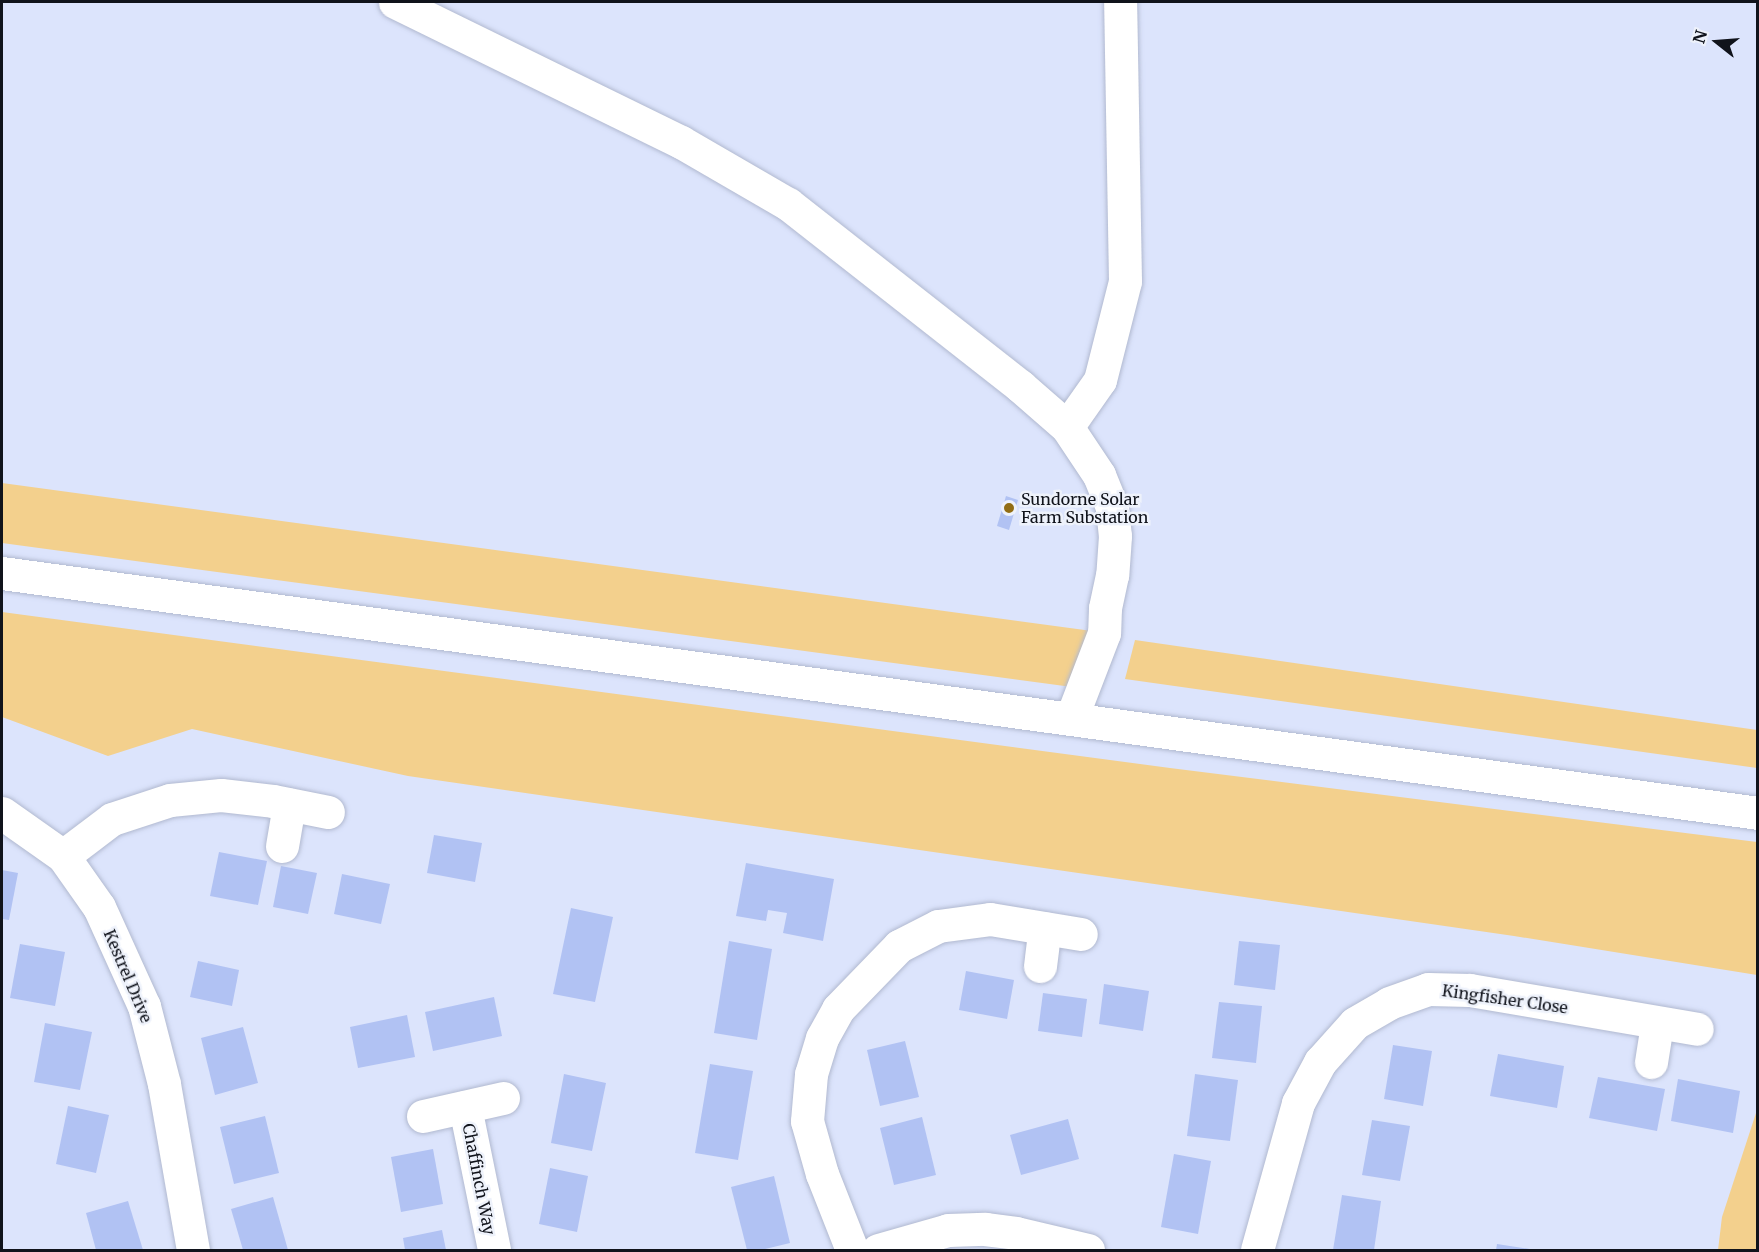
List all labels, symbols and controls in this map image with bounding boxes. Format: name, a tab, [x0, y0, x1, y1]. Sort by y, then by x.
north arrow	[1687, 12, 1747, 72]
text: N	[1688, 28, 1711, 46]
place label: Sundorne Solar Farm Substation	[1021, 489, 1148, 527]
marker: Sundorne Solar Farm Substation	[1002, 501, 1016, 515]
street label: Kestrel Drive	[100, 927, 156, 1025]
street label: Kingfisher Close	[1441, 981, 1569, 1017]
street label: Chaffinch Way	[459, 1122, 499, 1236]

